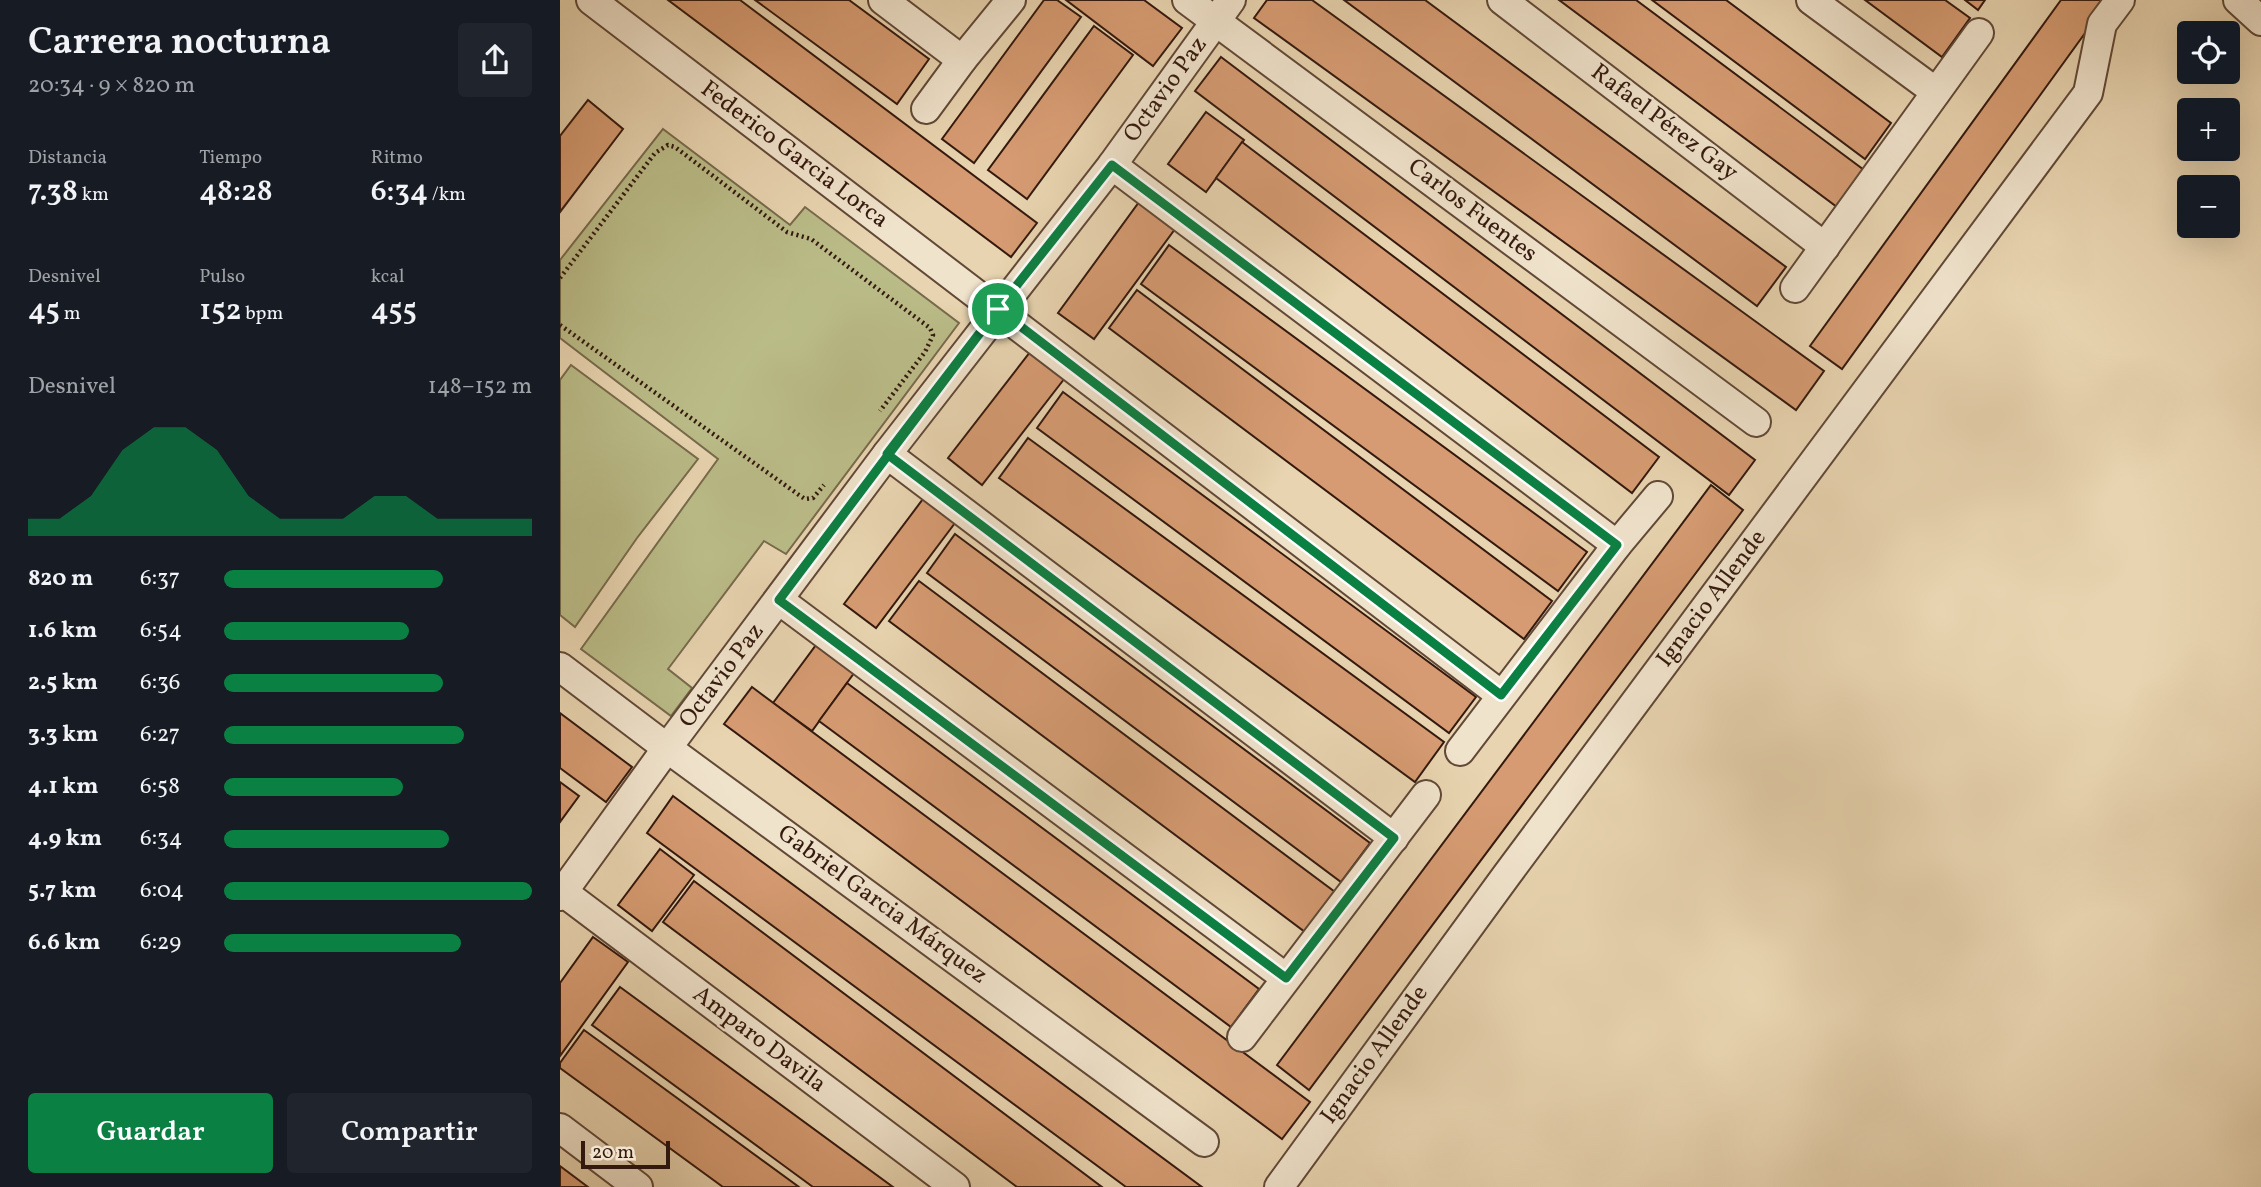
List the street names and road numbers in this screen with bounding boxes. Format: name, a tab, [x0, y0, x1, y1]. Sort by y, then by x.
street label: Octavio Paz	[1116, 30, 1216, 150]
street label: Rafael Pérez Gay	[1583, 56, 1745, 190]
street label: Federico Garcia Lorca	[693, 73, 895, 237]
street label: Carlos Fuentes	[1400, 151, 1544, 271]
street label: Ignacio Allende	[1649, 523, 1775, 675]
street label: Octavio Paz	[671, 617, 773, 735]
street label: Gabriel Garcia Márquez	[770, 817, 994, 993]
street label: Ignacio Allende	[1313, 978, 1437, 1132]
street label: Amparo Davila	[685, 979, 833, 1101]

